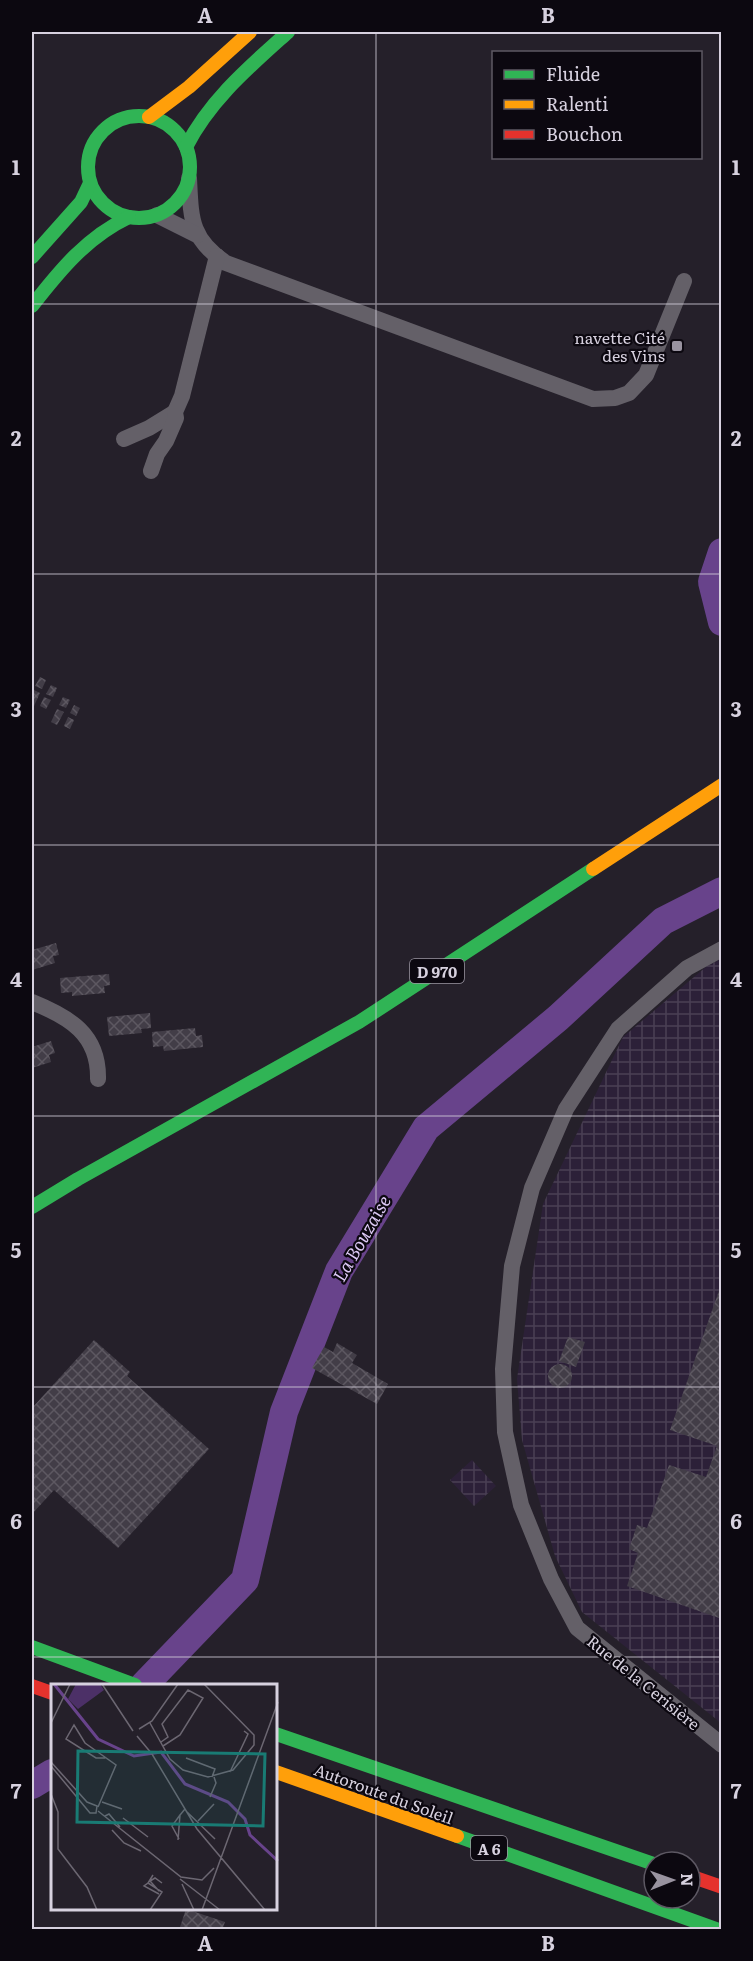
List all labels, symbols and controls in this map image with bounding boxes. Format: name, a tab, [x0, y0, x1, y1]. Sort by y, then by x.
text: A	[197, 0, 213, 29]
text: B	[541, 0, 555, 29]
legend	[492, 51, 702, 159]
text: Fluide	[546, 60, 600, 87]
text: Ralenti	[546, 90, 608, 117]
text: Bouchon	[546, 120, 623, 147]
text: 1	[12, 151, 20, 181]
text: 1	[732, 151, 740, 181]
place label: navette Cité des Vins	[574, 325, 665, 367]
marker: navette Cité des Vins	[670, 339, 684, 353]
text: 2	[11, 422, 22, 452]
text: 2	[731, 422, 742, 452]
text: 3	[10, 693, 22, 723]
text: 3	[730, 693, 742, 723]
road number: D 970	[410, 959, 464, 983]
text: 4	[10, 963, 22, 993]
text: 4	[730, 963, 742, 993]
water label: La Bouzaise	[325, 1190, 397, 1286]
text: 5	[11, 1234, 22, 1264]
text: 5	[731, 1234, 742, 1264]
text: 6	[10, 1505, 22, 1535]
text: 6	[730, 1505, 742, 1535]
street label: Rue de la Cerisière	[582, 1629, 706, 1735]
inset map	[51, 1684, 278, 1910]
street label: Autoroute du Soleil	[311, 1757, 457, 1829]
text: 7	[11, 1775, 22, 1805]
text: 7	[731, 1775, 742, 1805]
road number: A 6	[471, 1836, 507, 1860]
north arrow	[642, 1850, 702, 1910]
text: N	[676, 1873, 700, 1887]
text: A	[197, 1927, 213, 1957]
text: B	[541, 1927, 555, 1957]

